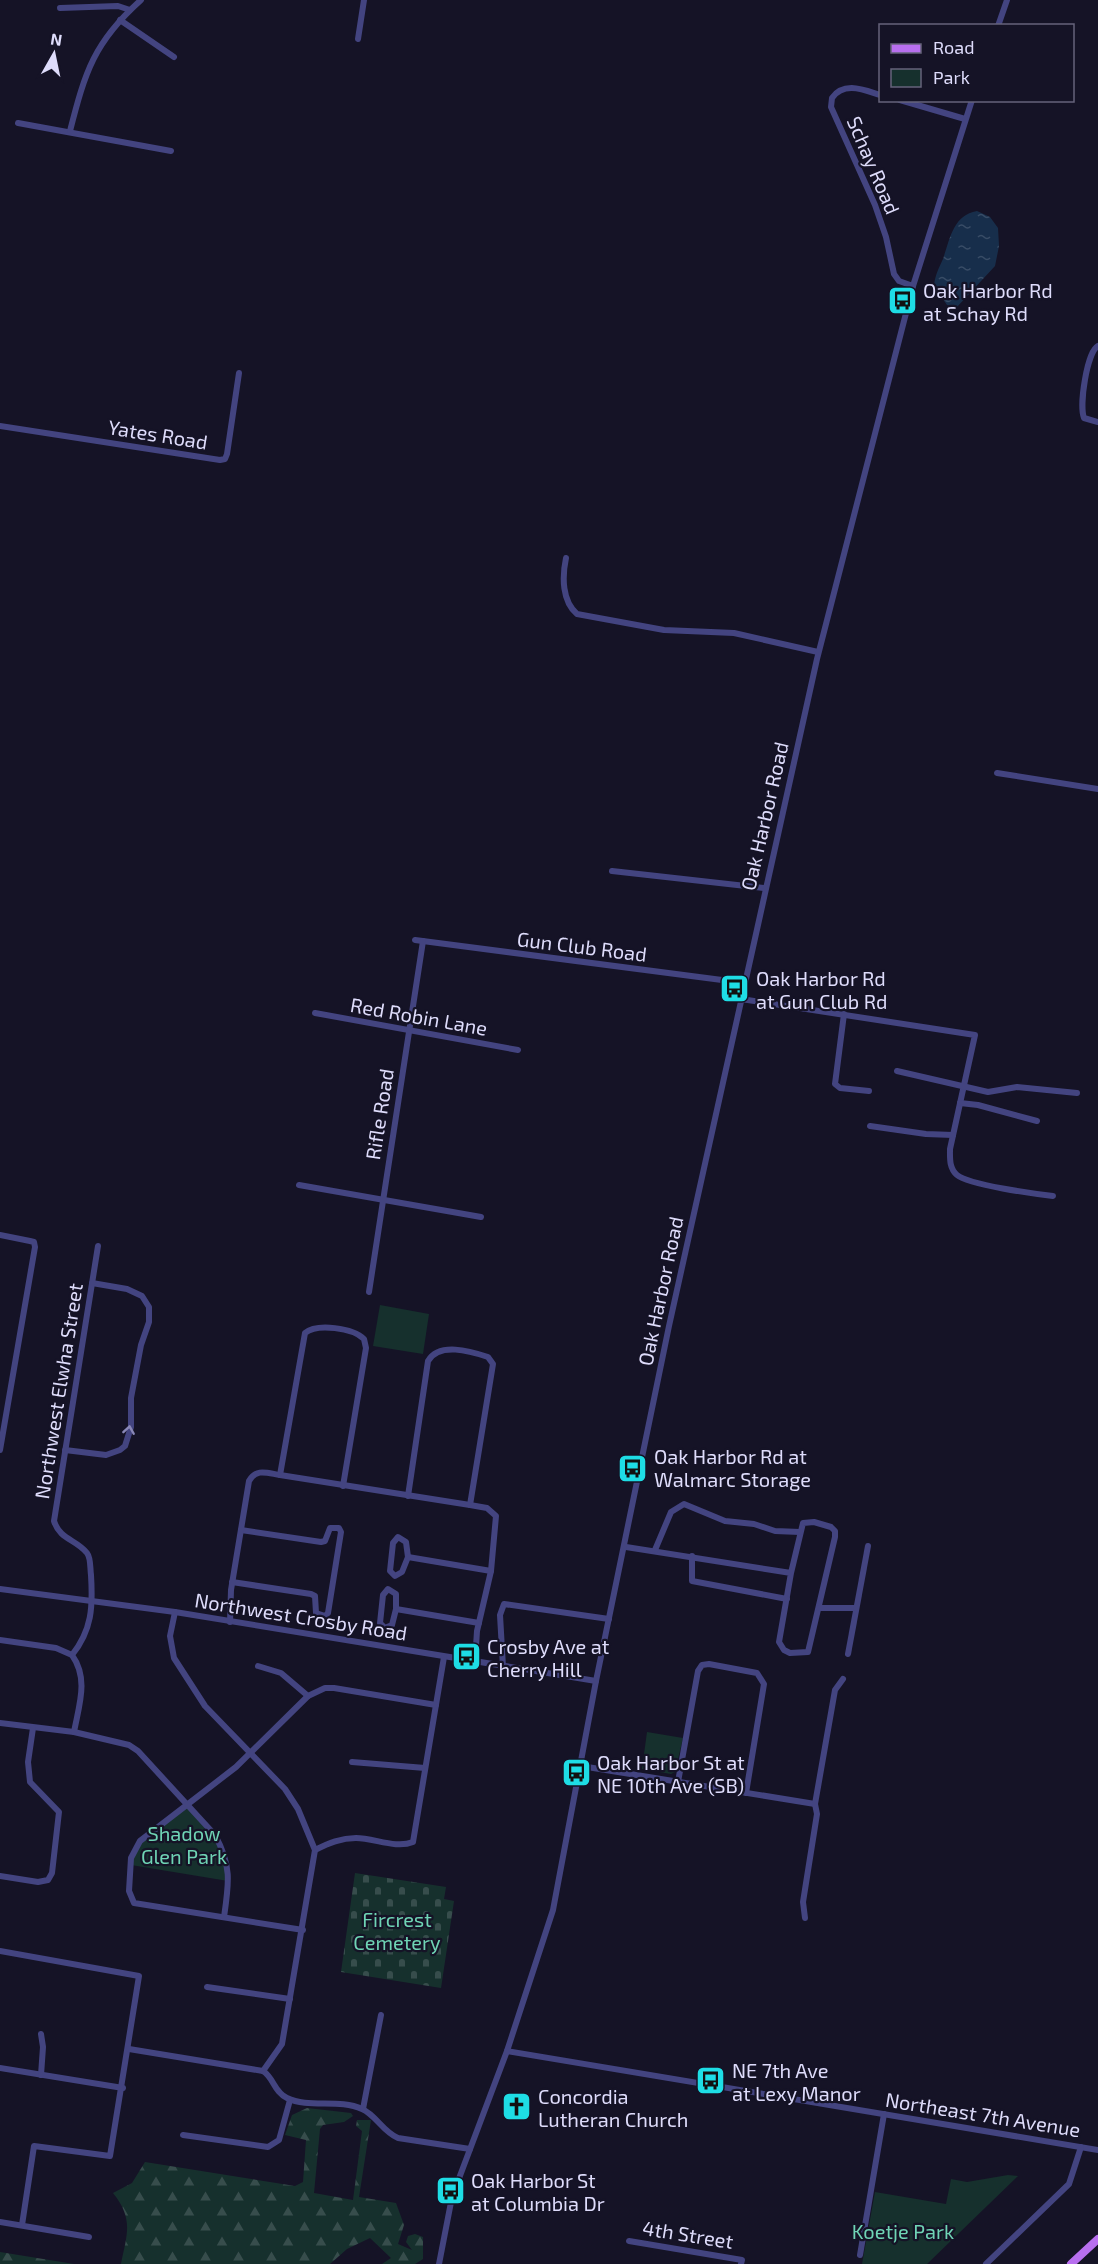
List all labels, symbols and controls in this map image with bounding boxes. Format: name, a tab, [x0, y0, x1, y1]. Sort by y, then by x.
north arrow	[24, 24, 84, 84]
legend	[879, 24, 1074, 102]
text: N	[49, 28, 64, 49]
text: Road	[933, 36, 974, 58]
text: Park	[933, 66, 970, 88]
street label: Schay Road	[843, 112, 905, 218]
place label: Oak Harbor Rd at Schay Rd	[923, 278, 1053, 325]
bus stop icon: Oak Harbor Rd at Schay Rd	[886, 285, 918, 317]
street label: Yates Road	[107, 414, 209, 454]
street label: Oak Harbor Road	[735, 739, 793, 893]
street label: Gun Club Road	[516, 926, 648, 966]
place label: Oak Harbor Rd at Gun Club Rd	[756, 966, 888, 1013]
bus stop icon: Oak Harbor Rd at Gun Club Rd	[719, 973, 751, 1005]
street label: Red Robin Lane	[349, 992, 489, 1040]
street label: Rifle Road	[360, 1067, 398, 1161]
street label: Oak Harbor Road	[632, 1214, 688, 1368]
street label: Northwest Elwha Street	[29, 1281, 87, 1501]
one-way arrow	[123, 1425, 135, 1435]
place label: Oak Harbor Rd at Walmarc Storage	[654, 1444, 811, 1491]
bus stop icon: Oak Harbor Rd at Walmarc Storage	[617, 1452, 649, 1484]
street label: Northwest Crosby Road	[193, 1587, 409, 1645]
place label: Crosby Ave at Cherry Hill	[487, 1634, 610, 1681]
bus stop icon: Crosby Ave at Cherry Hill	[450, 1641, 482, 1673]
place label: Oak Harbor St at NE 10th Ave (SB)	[597, 1750, 745, 1797]
bus stop icon: Oak Harbor St at NE 10th Ave (SB)	[560, 1757, 592, 1789]
park label: Shadow Glen Park	[141, 1821, 227, 1868]
park label: Fircrest Cemetery	[353, 1907, 441, 1954]
place label: NE 7th Ave at Lexy Manor	[732, 2058, 861, 2105]
bus stop icon: NE 7th Ave at Lexy Manor	[695, 2065, 727, 2097]
place label: Concordia Lutheran Church	[538, 2084, 688, 2131]
street label: Northeast 7th Avenue	[884, 2087, 1082, 2141]
church icon: Concordia Lutheran Church	[501, 2091, 533, 2123]
place label: Oak Harbor St at Columbia Dr	[471, 2168, 605, 2215]
bus stop icon: Oak Harbor St at Columbia Dr	[434, 2175, 466, 2207]
street label: 4th Street	[641, 2215, 735, 2253]
park label: Koetje Park	[852, 2219, 954, 2243]

